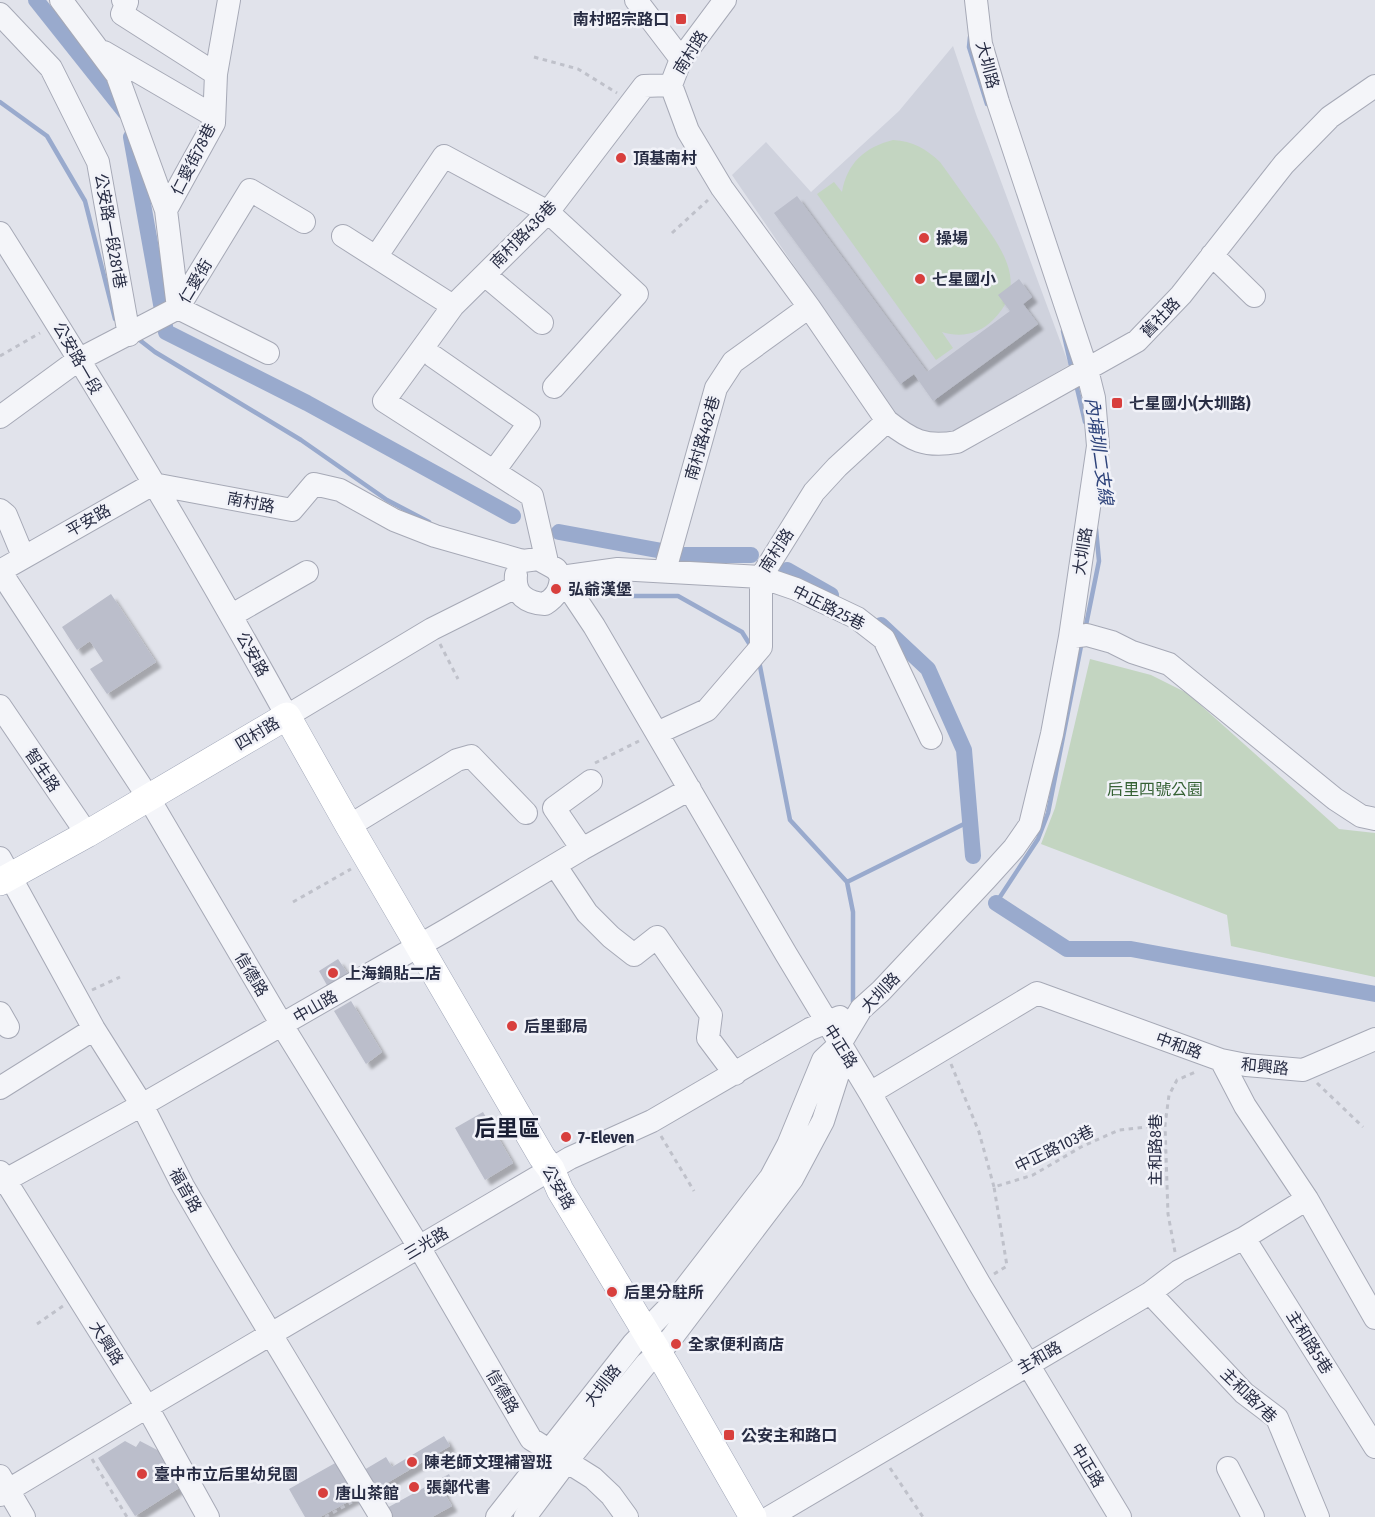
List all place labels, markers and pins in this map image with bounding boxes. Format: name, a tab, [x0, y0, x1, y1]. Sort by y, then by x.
place label: 南村昭宗路口	[573, 10, 669, 29]
marker: 南村昭宗路口	[674, 12, 688, 26]
place label: 頂基南村	[633, 149, 697, 168]
marker: 頂基南村	[614, 151, 628, 165]
place label: 操場	[936, 229, 968, 248]
marker: 操場	[917, 231, 931, 245]
place label: 七星國小	[932, 270, 996, 289]
marker: 七星國小	[913, 272, 927, 286]
place label: 七星國小(大圳路)	[1129, 394, 1251, 413]
marker: 七星國小(大圳路)	[1110, 396, 1124, 410]
place label: 弘爺漢堡	[568, 580, 632, 599]
marker: 弘爺漢堡	[549, 582, 563, 596]
place label: 上海鍋貼二店	[345, 964, 441, 983]
marker: 上海鍋貼二店	[326, 966, 340, 980]
place label: 后里郵局	[524, 1017, 588, 1036]
marker: 后里郵局	[505, 1019, 519, 1033]
place label: 7-Eleven	[578, 1128, 634, 1147]
marker: 7-Eleven	[559, 1130, 573, 1144]
place label: 后里分駐所	[624, 1283, 704, 1302]
marker: 后里分駐所	[605, 1285, 619, 1299]
place label: 全家便利商店	[688, 1335, 784, 1354]
marker: 全家便利商店	[669, 1337, 683, 1351]
place label: 公安主和路口	[741, 1426, 837, 1445]
marker: 公安主和路口	[722, 1428, 736, 1442]
place label: 陳老師文理補習班	[424, 1453, 552, 1472]
marker: 陳老師文理補習班	[405, 1455, 419, 1469]
place label: 臺中市立后里幼兒園	[154, 1465, 298, 1484]
marker: 臺中市立后里幼兒園	[135, 1467, 149, 1481]
place label: 張鄭代書	[426, 1478, 490, 1497]
marker: 張鄭代書	[407, 1480, 421, 1494]
place label: 唐山茶館	[335, 1484, 399, 1503]
marker: 唐山茶館	[316, 1486, 330, 1500]

